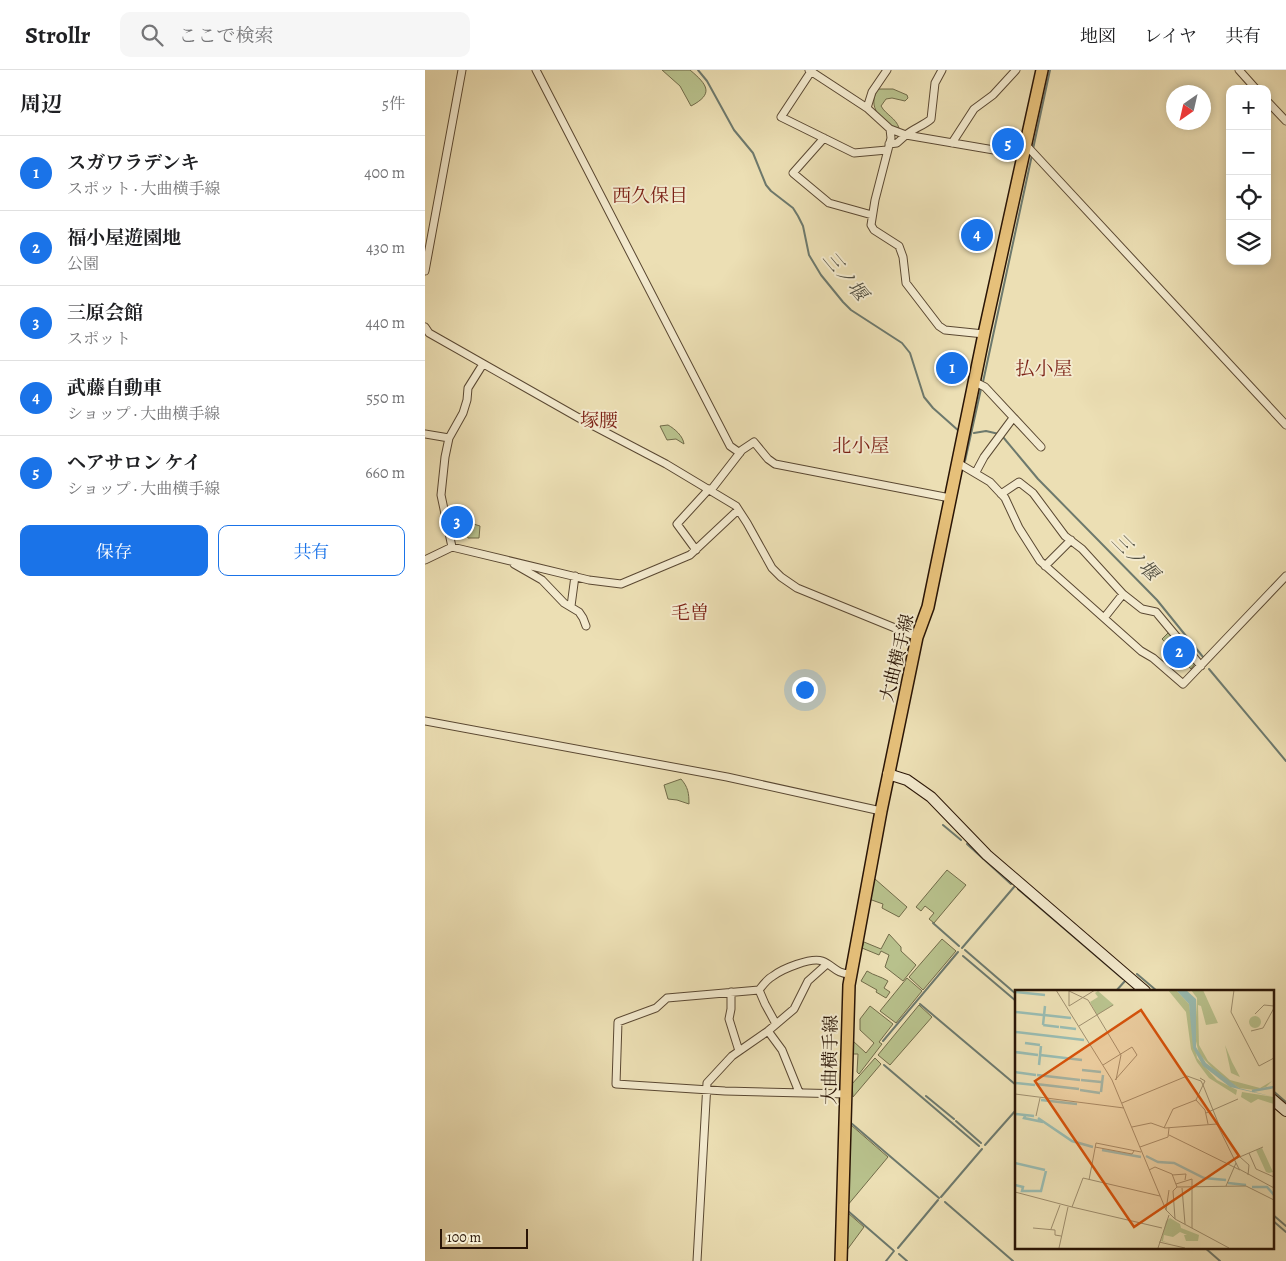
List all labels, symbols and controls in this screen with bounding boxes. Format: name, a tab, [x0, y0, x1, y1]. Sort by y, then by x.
search box	[120, 12, 470, 57]
text: Strollr	[25, 19, 90, 51]
icon: search	[138, 21, 166, 49]
text: ここで検索	[178, 23, 273, 49]
text: 地図	[1080, 24, 1116, 48]
text: レイヤ	[1144, 24, 1197, 48]
text: 共有	[1225, 24, 1261, 48]
north arrow	[1166, 85, 1211, 130]
map controls	[1226, 85, 1271, 265]
button: +	[1226, 85, 1271, 130]
text: 周辺	[20, 90, 62, 118]
text: 5件	[382, 93, 405, 115]
pin: 5	[992, 125, 1024, 163]
button: −	[1226, 130, 1271, 175]
text: スガワラデンキ	[67, 150, 200, 176]
text: 1	[33, 162, 39, 184]
text: 400 m	[364, 162, 405, 184]
button: locate	[1226, 175, 1271, 220]
text: スポット · 大曲横手線	[67, 178, 221, 200]
district label: 西久保目	[612, 183, 688, 209]
pin: 4	[961, 216, 993, 254]
button: layers	[1226, 220, 1271, 265]
text: 福小屋遊園地	[67, 225, 181, 251]
text: 2	[32, 237, 40, 259]
text: 430 m	[366, 237, 405, 259]
water label: 三ノ堰	[817, 246, 875, 308]
text: 公園	[67, 253, 99, 275]
text: 三原会館	[67, 300, 143, 326]
text: 3	[33, 312, 39, 334]
text: 440 m	[365, 312, 405, 334]
text: スポット	[67, 328, 131, 350]
pin: 1	[936, 349, 968, 387]
district label: 払小屋	[1015, 356, 1073, 382]
text: 武藤自動車	[67, 375, 162, 401]
text: 4	[32, 387, 40, 409]
text: 550 m	[366, 387, 405, 409]
text: ショップ · 大曲横手線	[67, 403, 220, 425]
district label: 塚腰	[580, 408, 618, 434]
district label: 北小屋	[832, 433, 890, 459]
text: ヘアサロン ケイ	[67, 450, 201, 476]
text: 5	[33, 462, 39, 484]
text: 660 m	[365, 462, 405, 484]
text: ショップ · 大曲横手線	[67, 478, 220, 500]
pin: 3	[441, 503, 473, 541]
button: 保存	[20, 525, 208, 576]
button: 共有	[218, 525, 405, 576]
water label: 三ノ堰	[1106, 528, 1166, 588]
district label: 毛曽	[671, 600, 709, 626]
street label: 大曲横手線	[874, 611, 920, 705]
pin: 2	[1163, 633, 1195, 671]
your location	[792, 677, 818, 703]
inset map	[1015, 990, 1273, 1248]
street label: 大曲横手線	[817, 1015, 843, 1105]
scale bar	[440, 1226, 527, 1249]
text: 100 m	[447, 1228, 481, 1247]

